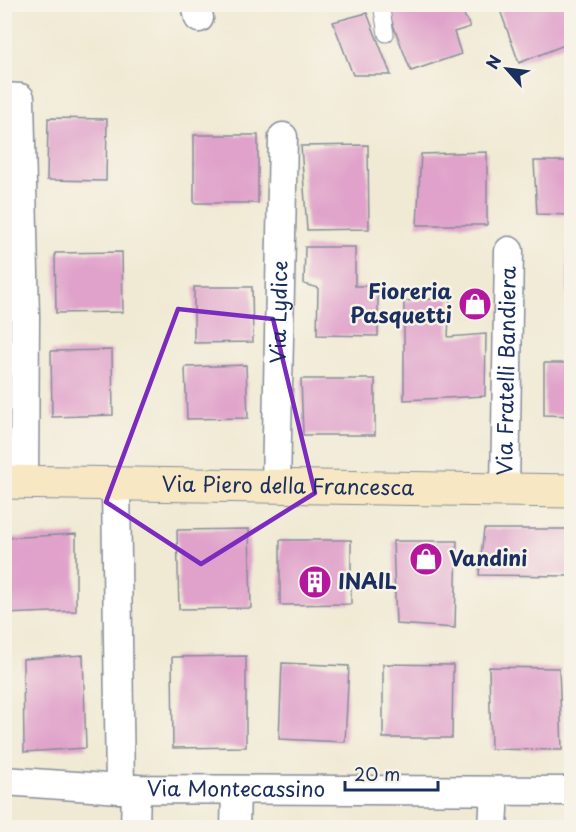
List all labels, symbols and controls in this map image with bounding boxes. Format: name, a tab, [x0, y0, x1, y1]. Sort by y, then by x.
north arrow	[477, 39, 537, 99]
text: N	[479, 50, 506, 73]
street label: Via Lydice	[260, 260, 295, 364]
street label: Via Fratelli Bandiera	[487, 266, 523, 476]
place label: Fioreria Pasquetti	[350, 274, 452, 330]
shop icon: Fioreria Pasquetti	[457, 286, 493, 322]
street label: Via Piero della Francesca	[161, 467, 415, 502]
shop icon: Vandini	[408, 541, 444, 577]
place label: Vandini	[449, 541, 527, 573]
building icon: INAIL	[297, 564, 333, 600]
place label: INAIL	[338, 564, 397, 596]
scale bar	[345, 754, 438, 792]
text: 20 m	[354, 760, 400, 787]
street label: Via Montecassino	[147, 771, 325, 804]

